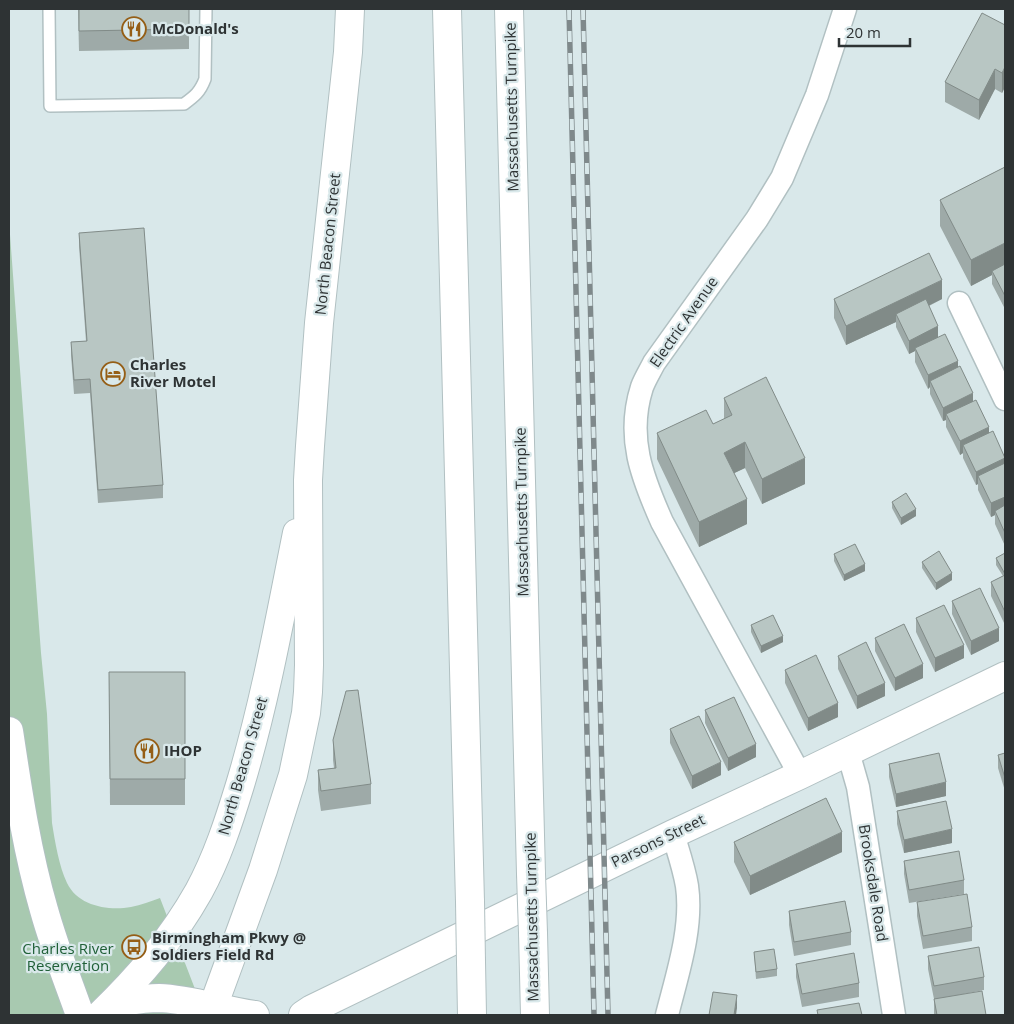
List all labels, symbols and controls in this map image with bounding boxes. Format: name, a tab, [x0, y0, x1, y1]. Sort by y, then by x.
scale bar	[839, 15, 910, 47]
restaurant icon: McDonald's	[121, 16, 147, 42]
place label: McDonald's	[152, 18, 239, 38]
street label: Massachusetts Turnpike	[500, 22, 522, 192]
text: 20 m	[846, 22, 881, 42]
street label: North Beacon Street	[310, 172, 344, 316]
street label: Electric Avenue	[645, 272, 722, 371]
place label: Charles River Motel	[130, 354, 216, 391]
hotel icon: Charles River Motel	[100, 361, 126, 387]
street label: Massachusetts Turnpike	[510, 427, 532, 597]
street label: North Beacon Street	[213, 694, 271, 837]
restaurant icon: IHOP	[134, 738, 160, 764]
place label: IHOP	[164, 740, 202, 760]
street label: Parsons Street	[607, 809, 708, 871]
street label: Brooksdale Road	[855, 823, 893, 943]
street label: Massachusetts Turnpike	[520, 832, 542, 1002]
place label: Birmingham Pkwy @ Soldiers Field Rd	[152, 927, 306, 964]
bus stop icon: Birmingham Pkwy @ Soldiers Field Rd	[121, 934, 147, 960]
park label: Charles River Reservation	[22, 938, 114, 975]

